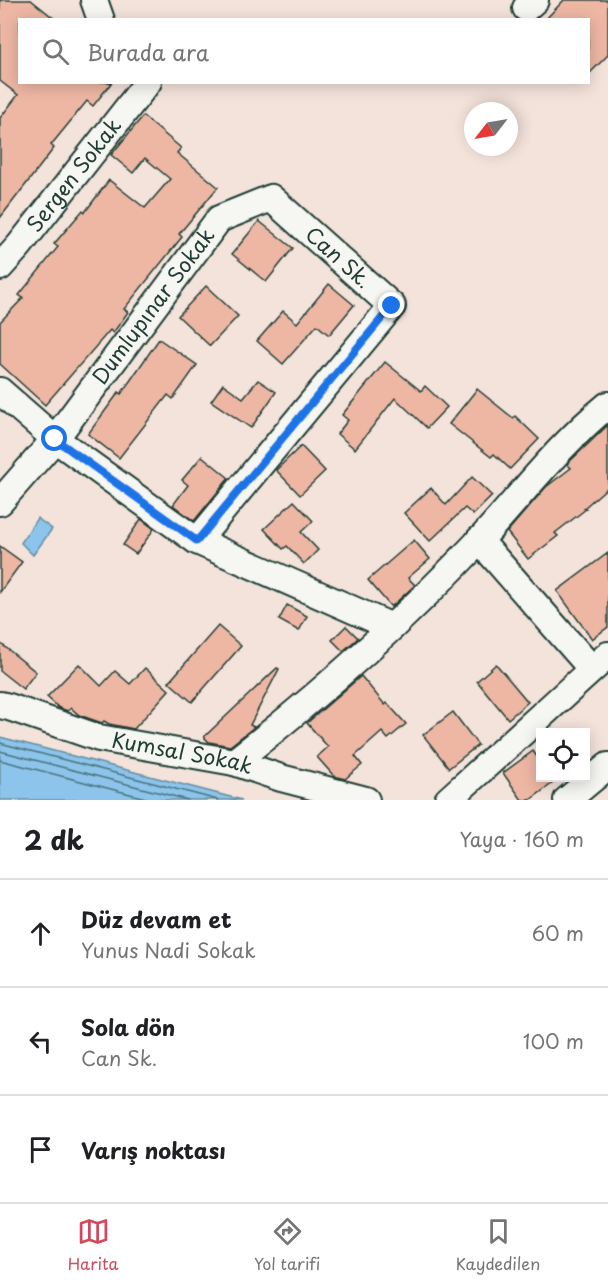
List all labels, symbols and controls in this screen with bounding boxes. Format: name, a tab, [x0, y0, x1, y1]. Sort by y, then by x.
search box	[18, 18, 590, 84]
icon: search	[39, 35, 72, 68]
text: Burada ara	[87, 35, 209, 68]
north arrow	[464, 102, 518, 156]
street label: Sergen Sokak	[18, 110, 128, 238]
street label: Can Sk.	[299, 218, 380, 295]
street label: Dumlupınar Sokak	[83, 220, 221, 390]
route end	[378, 292, 404, 318]
route start	[41, 425, 67, 451]
street label: Kumsal Sokak	[109, 723, 258, 781]
map controls	[536, 728, 590, 782]
button: locate	[536, 728, 590, 782]
text: 2 dk	[24, 820, 84, 859]
text: Yaya · 160 m	[459, 824, 584, 854]
text: Düz devam et	[81, 902, 232, 935]
icon: ahead	[24, 917, 57, 950]
text: 60 m	[532, 918, 584, 948]
text: Yunus Nadi Sokak	[81, 935, 256, 965]
text: Sola dön	[81, 1010, 175, 1043]
icon: left	[24, 1025, 57, 1058]
text: 100 m	[523, 1026, 584, 1056]
text: Can Sk.	[81, 1043, 157, 1073]
icon: arrive	[24, 1133, 57, 1166]
text: Varış noktası	[81, 1133, 226, 1166]
tab: Harita	[68, 1215, 119, 1275]
tab: Yol tarifi	[254, 1215, 320, 1275]
tab: Kaydedilen	[456, 1215, 540, 1275]

